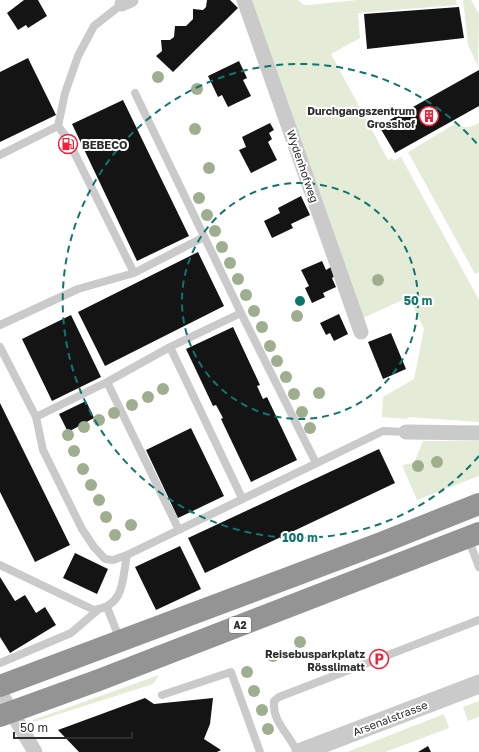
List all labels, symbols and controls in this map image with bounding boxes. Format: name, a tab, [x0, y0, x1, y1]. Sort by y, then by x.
place label: Durchgangszentrum Grosshof	[307, 104, 415, 130]
building icon: Durchgangszentrum Grosshof	[418, 105, 440, 127]
street label: Wydenhofweg	[285, 128, 321, 204]
fuel station icon: BEBECO	[57, 133, 79, 155]
place label: BEBECO	[82, 138, 127, 151]
text: 50 m	[404, 293, 432, 308]
centre of rings	[293, 294, 307, 308]
text: 100 m	[282, 530, 318, 545]
road number: A2	[229, 617, 251, 633]
place label: Reisebusparkplatz Rösslimatt	[265, 647, 366, 673]
parking icon: Reisebusparkplatz Rösslimatt	[368, 648, 390, 670]
street label: Arsenalstrasse	[351, 698, 429, 738]
scale bar	[14, 714, 132, 740]
text: 50 m	[20, 720, 48, 735]

